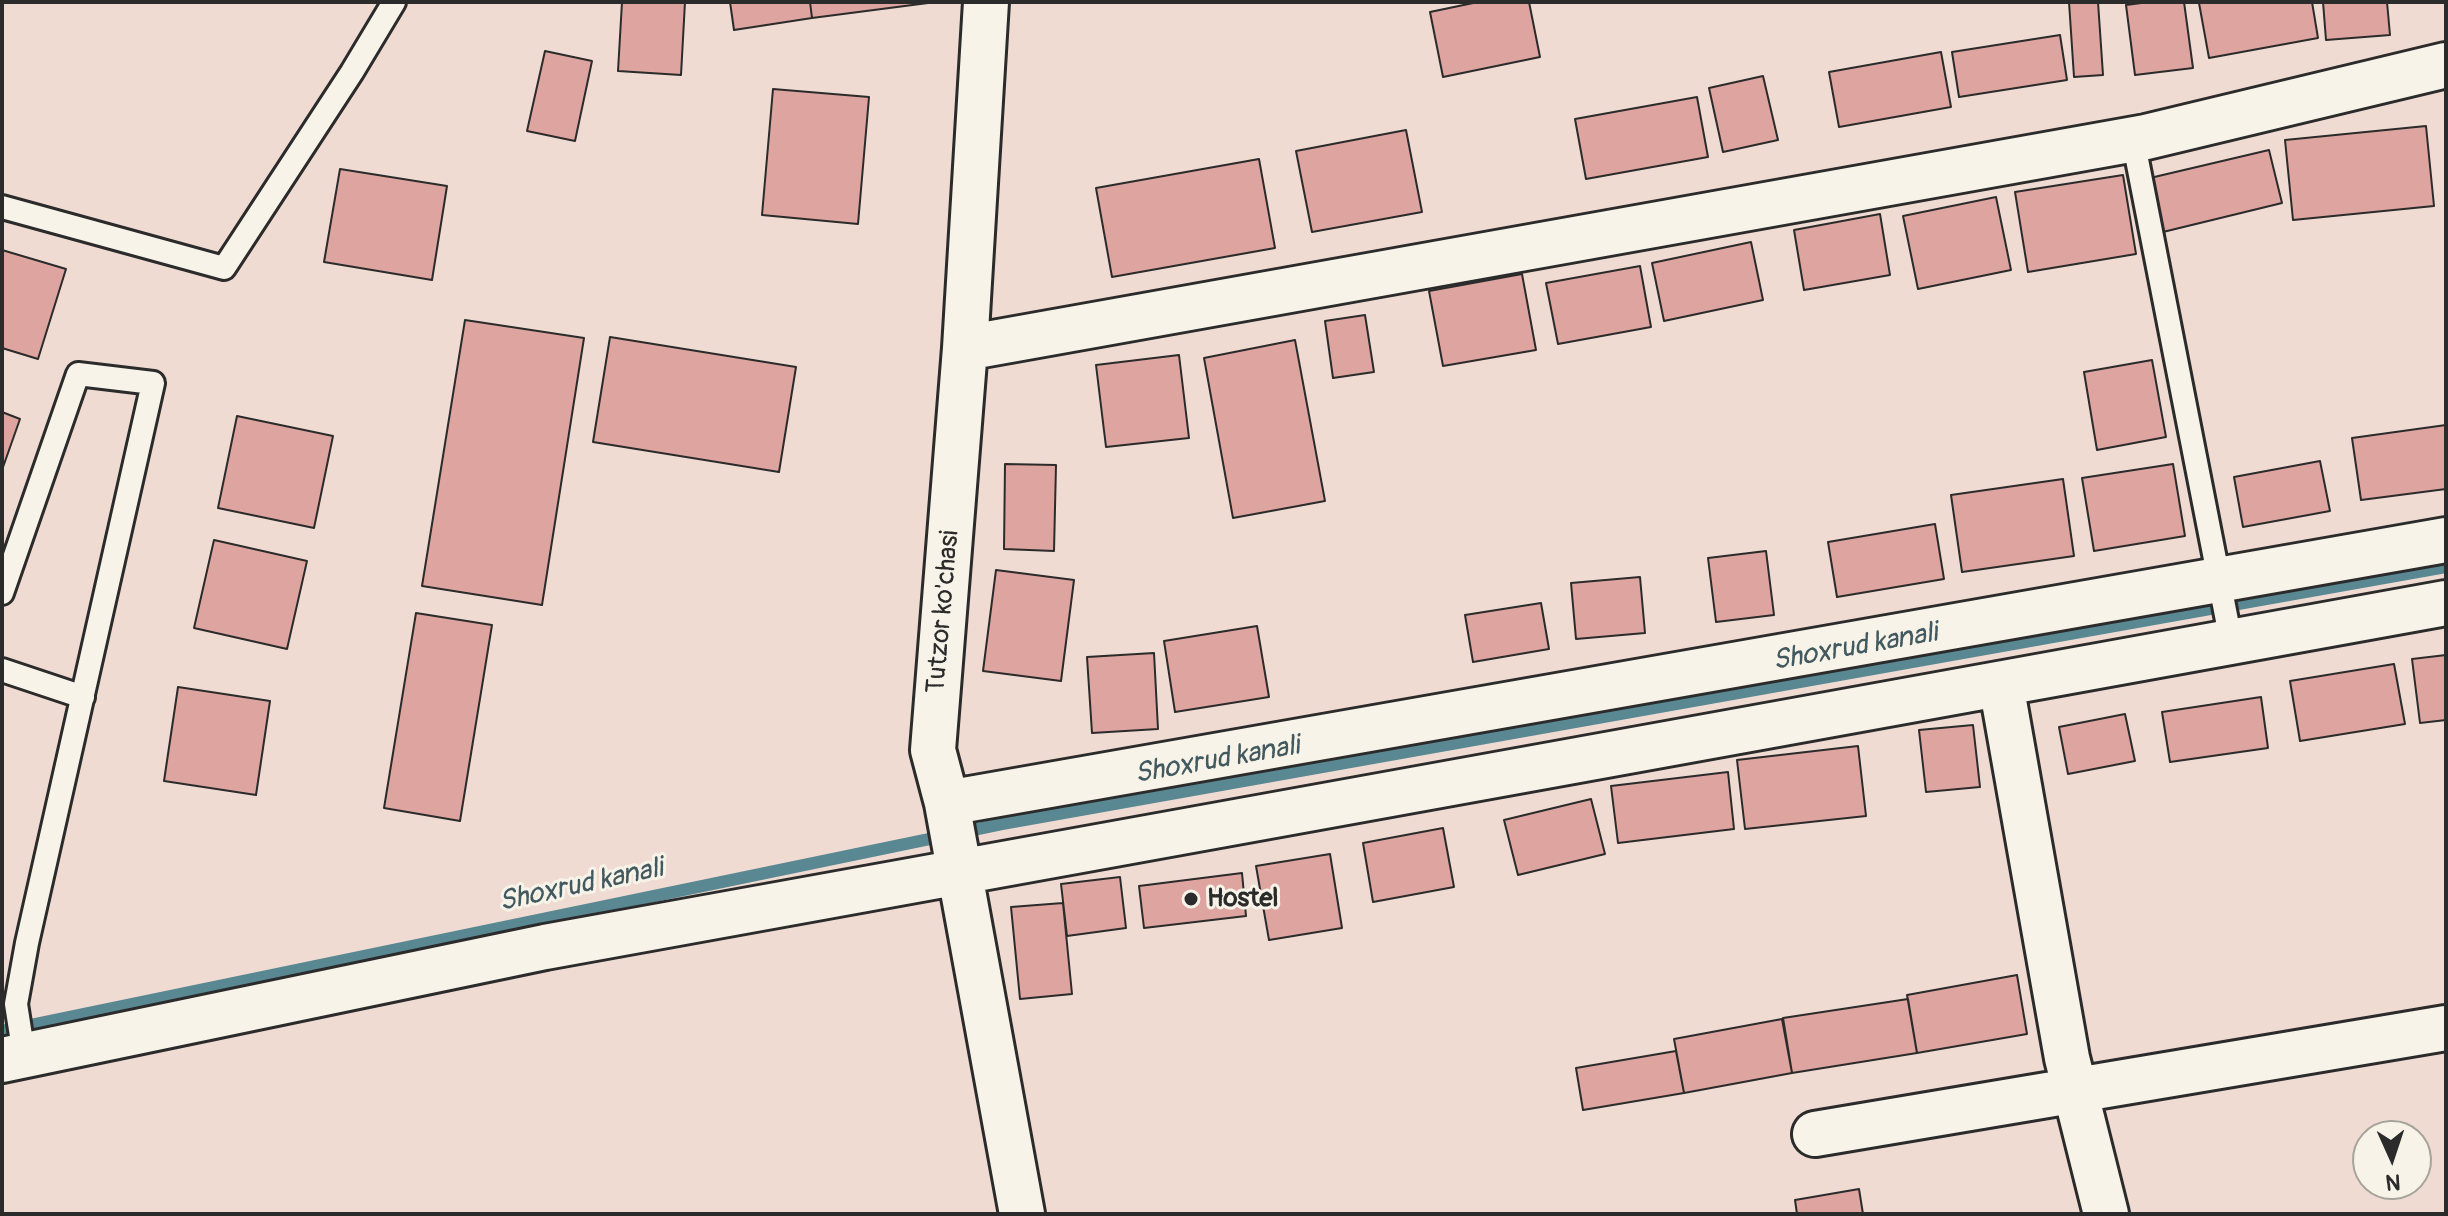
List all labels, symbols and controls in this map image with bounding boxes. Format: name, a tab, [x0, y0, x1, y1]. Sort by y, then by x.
street label: Tutzor ko'chasi	[921, 529, 967, 695]
water label: Shoxrud kanali	[1770, 617, 1940, 679]
water label: Shoxrud kanali	[1132, 730, 1302, 792]
water label: Shoxrud kanali	[496, 852, 666, 920]
place label: Hostel	[1207, 883, 1279, 915]
marker: Hostel	[1182, 890, 1200, 908]
north arrow	[2352, 1120, 2432, 1200]
text: N	[2385, 1168, 2401, 1196]

